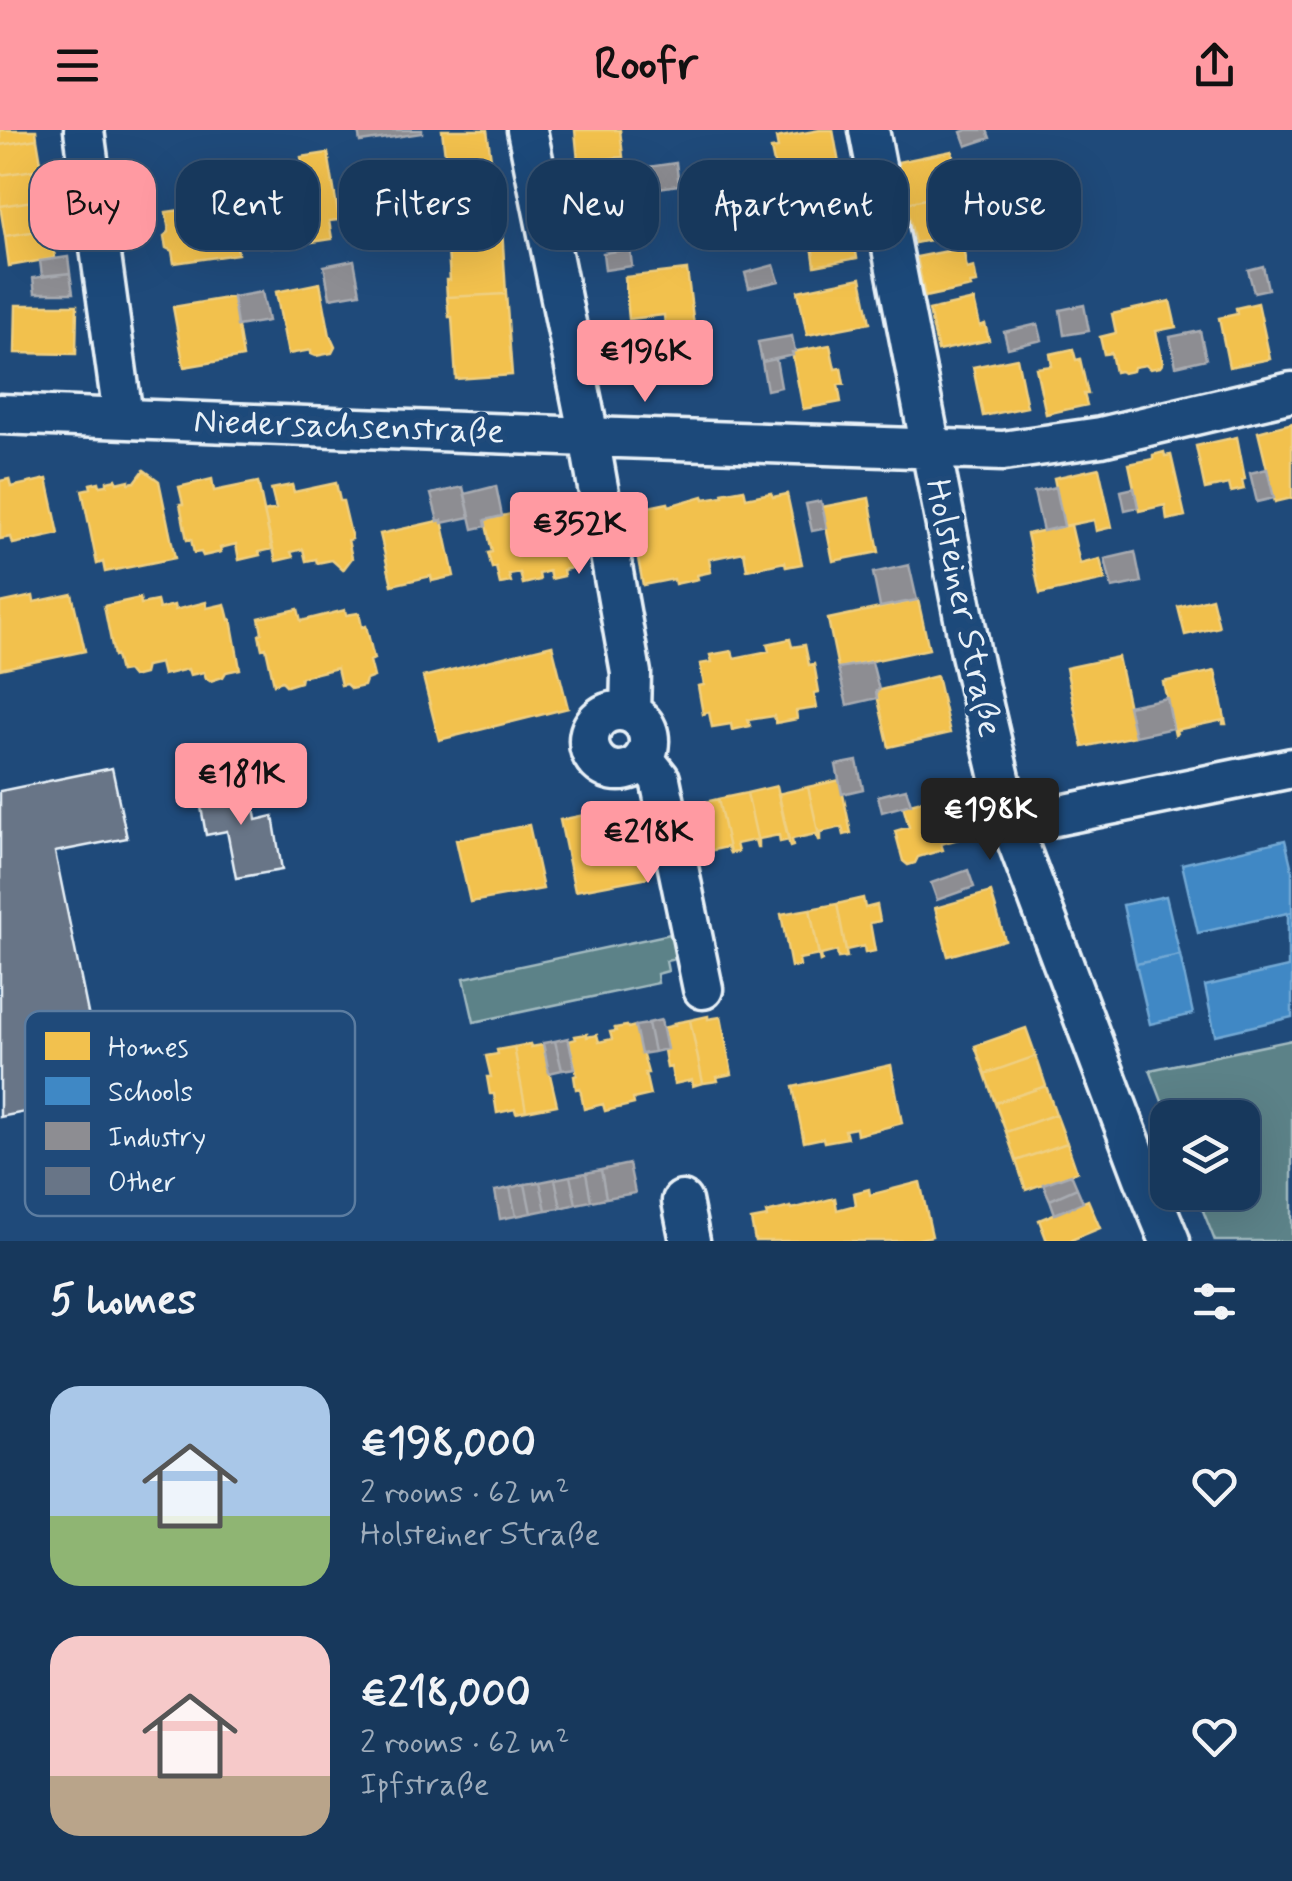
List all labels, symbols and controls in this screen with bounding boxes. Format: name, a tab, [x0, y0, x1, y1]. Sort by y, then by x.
text: Roofr	[594, 36, 698, 95]
icon: menu	[50, 38, 105, 93]
icon: share	[1187, 38, 1242, 93]
chip: Buy	[30, 160, 156, 250]
chip: Rent	[176, 160, 319, 250]
chip: Filters	[339, 160, 507, 250]
chip: New	[527, 160, 659, 250]
chip: Apartment	[679, 160, 908, 250]
chip: House	[928, 160, 1081, 250]
pin: €196K	[575, 320, 715, 405]
text: €196K	[599, 331, 691, 373]
street label: Niedersachsenstraße	[193, 399, 505, 455]
street label: Holsteiner Straße	[913, 475, 1013, 741]
pin: €352K	[509, 492, 649, 577]
text: €352K	[532, 503, 626, 545]
pin: €181K	[171, 743, 311, 828]
text: €181K	[197, 754, 285, 796]
pin: €198K	[920, 778, 1060, 863]
text: €198K	[943, 789, 1037, 831]
pin: €218K	[578, 801, 718, 886]
text: €218K	[603, 812, 693, 854]
legend	[25, 1011, 355, 1216]
text: Homes	[108, 1030, 189, 1067]
text: Schools	[108, 1075, 193, 1112]
map controls	[1150, 1100, 1260, 1210]
button: layers	[1150, 1100, 1260, 1210]
text: Industry	[108, 1120, 206, 1157]
text: Other	[108, 1165, 176, 1202]
text: 5 homes	[50, 1274, 196, 1329]
icon: filters	[1187, 1274, 1242, 1329]
text: €198,000	[360, 1417, 536, 1472]
icon: home	[130, 1426, 250, 1546]
icon: heart	[1187, 1459, 1242, 1514]
text: 2 rooms · 62 m²	[360, 1472, 569, 1514]
text: Holsteiner Straße	[360, 1514, 600, 1556]
text: €218,000	[360, 1667, 531, 1722]
icon: home	[130, 1676, 250, 1796]
icon: heart	[1187, 1709, 1242, 1764]
text: 2 rooms · 62 m²	[360, 1722, 569, 1764]
text: Ipfstraße	[360, 1764, 489, 1806]

